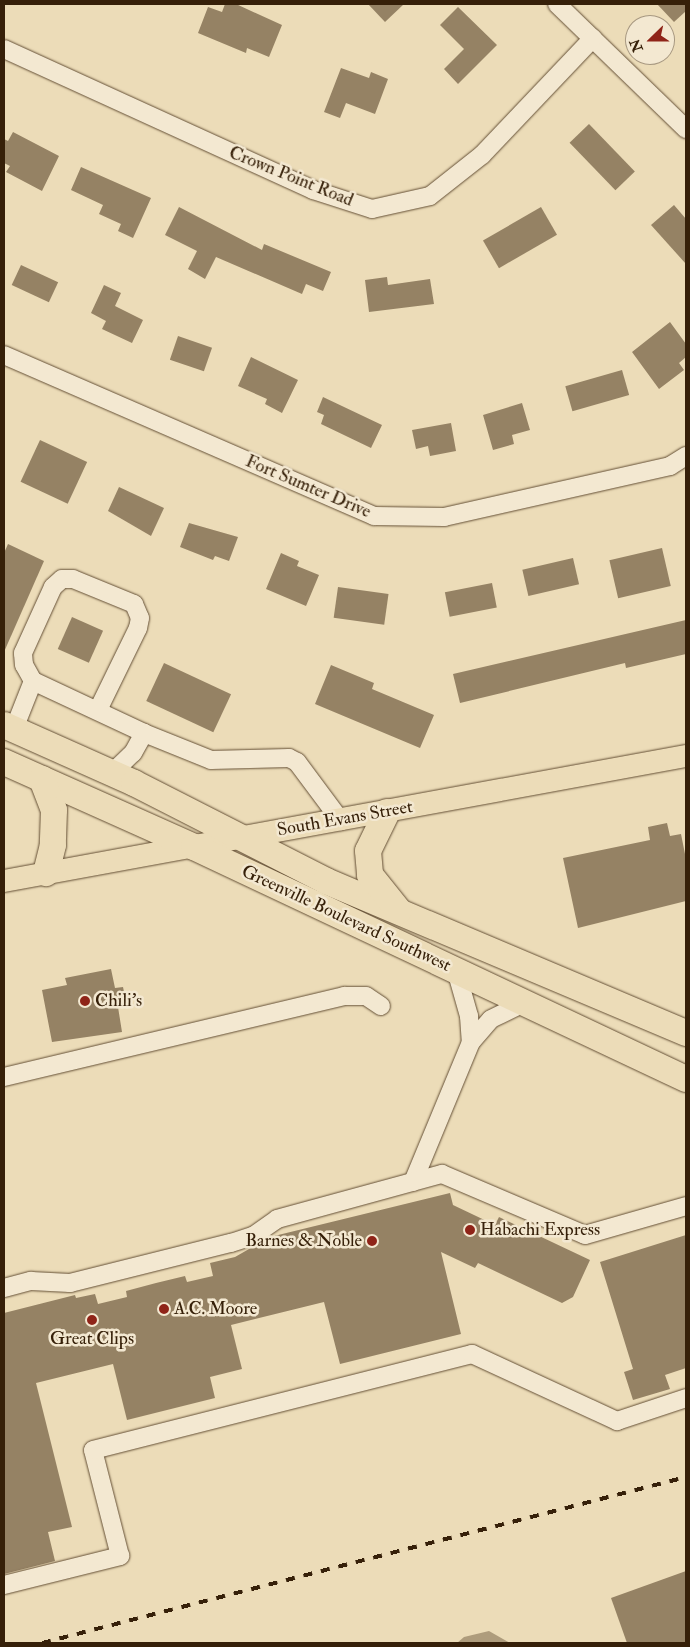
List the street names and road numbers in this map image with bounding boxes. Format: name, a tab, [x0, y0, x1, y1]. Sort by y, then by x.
street label: Crown Point Road	[226, 142, 356, 212]
street label: Fort Sumter Drive	[242, 451, 374, 523]
street label: South Evans Street	[276, 796, 414, 842]
street label: Greenville Boulevard Southwest	[238, 861, 454, 977]

